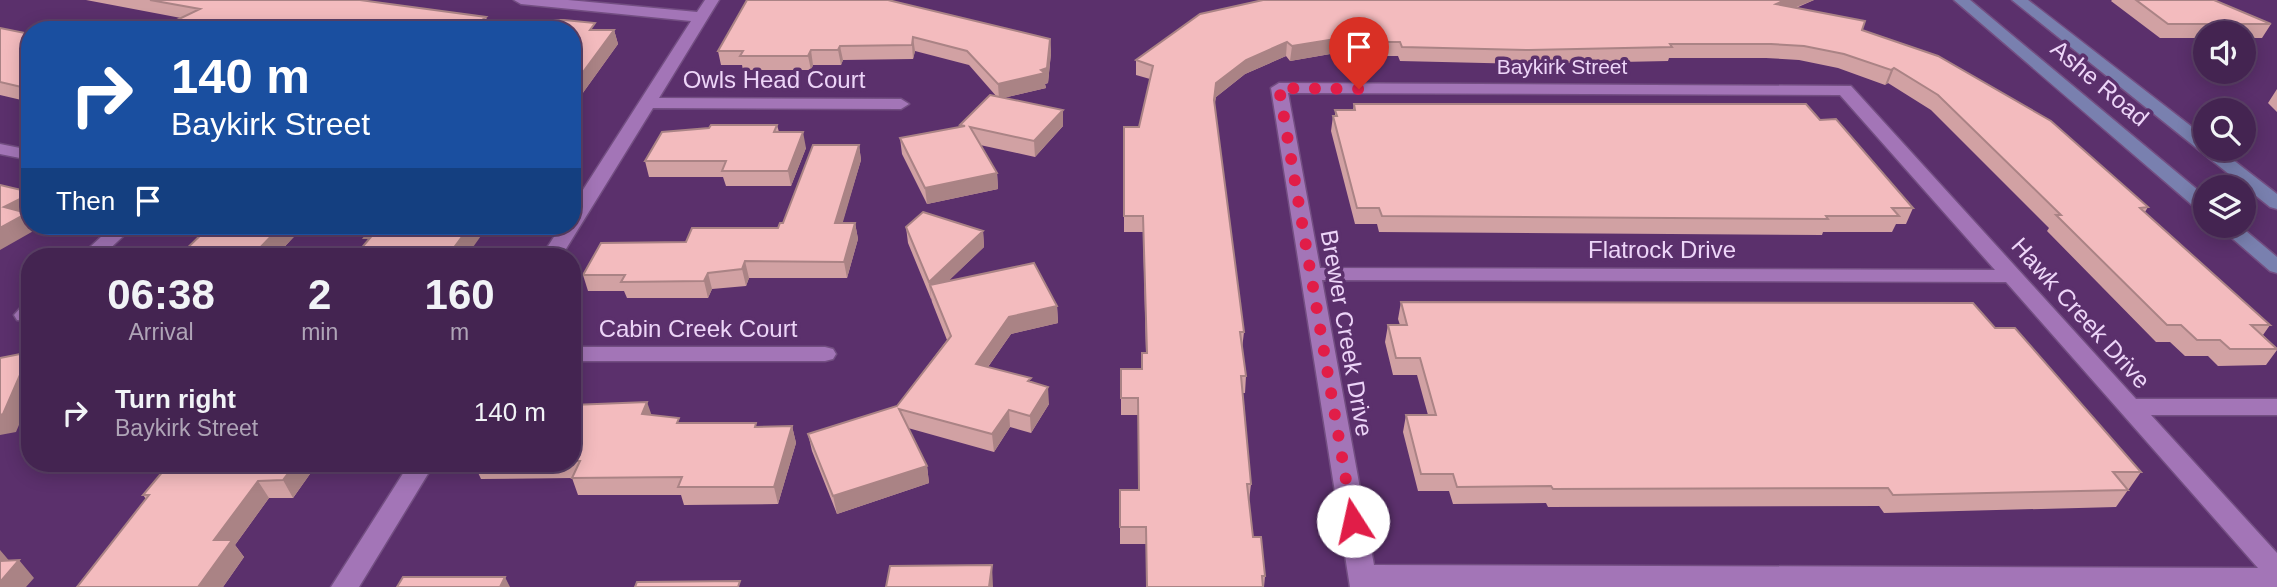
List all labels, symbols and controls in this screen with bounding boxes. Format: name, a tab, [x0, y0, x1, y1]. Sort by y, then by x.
pin	[1329, 17, 1389, 89]
map controls	[2193, 21, 2256, 238]
button: sound	[2193, 21, 2256, 84]
icon: arrive	[1340, 28, 1378, 66]
street label: Ashe Road	[2046, 34, 2154, 132]
icon: right	[56, 49, 147, 140]
text: 140 m	[171, 49, 310, 103]
street label: Baykirk Street	[1497, 55, 1628, 78]
street label: Owls Head Court	[683, 66, 866, 93]
button: search	[2193, 98, 2256, 161]
text: Baykirk Street	[171, 106, 370, 142]
button: layers	[2193, 175, 2256, 238]
icon: arrive	[129, 182, 167, 220]
text: Then	[56, 186, 115, 216]
street label: Brewer Creek Drive	[1316, 228, 1378, 438]
street label: Hawk Creek Drive	[2006, 232, 2156, 394]
street label: Flatrock Drive	[1588, 236, 1736, 263]
text: 06:38	[107, 271, 215, 318]
text: 2	[308, 271, 331, 318]
text: 160	[425, 271, 495, 318]
street label: Cabin Creek Court	[599, 315, 798, 342]
text: Arrival	[128, 319, 194, 345]
text: min	[301, 319, 338, 345]
text: m	[450, 319, 469, 345]
text: Turn right	[115, 384, 236, 414]
icon: right	[56, 394, 94, 432]
text: 140 m	[474, 397, 546, 427]
text: Baykirk Street	[115, 415, 258, 441]
position arrow	[1316, 484, 1390, 558]

